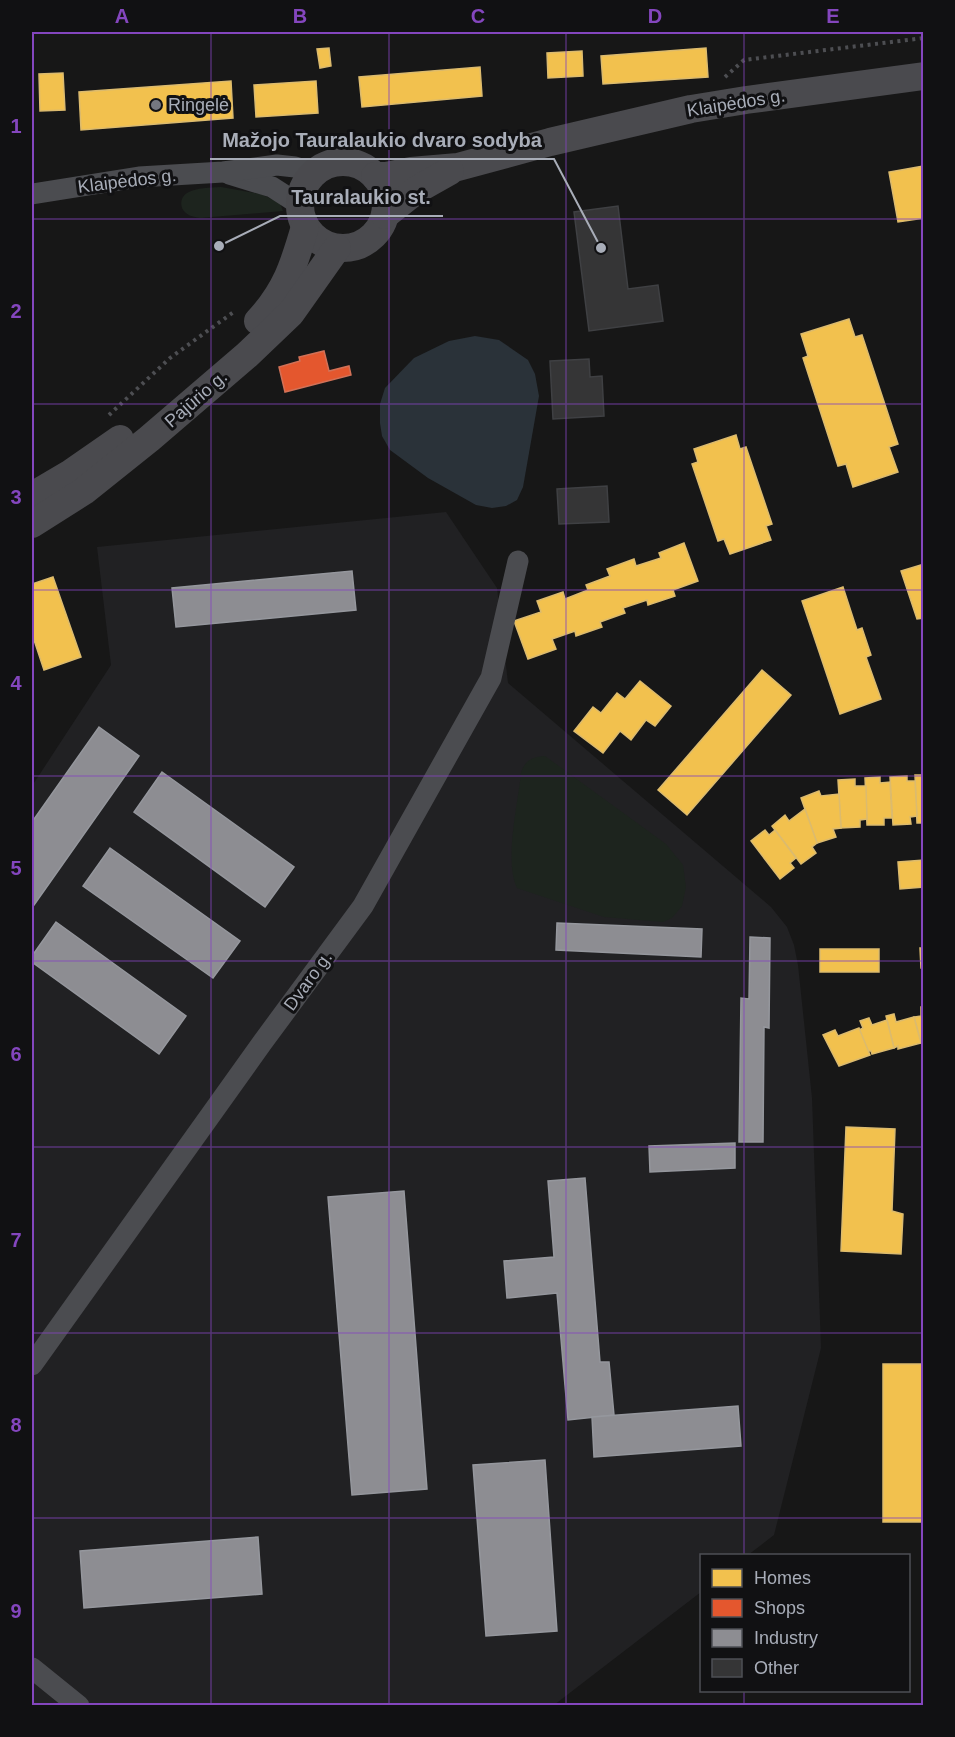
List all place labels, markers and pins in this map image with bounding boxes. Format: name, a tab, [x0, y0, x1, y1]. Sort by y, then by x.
place label: Ringelė	[168, 95, 229, 115]
marker: Ringelė	[149, 98, 163, 112]
callout: Mažojo Tauralaukio dvaro sodyba	[210, 121, 554, 159]
callout: Tauralaukio st.	[280, 178, 443, 216]

